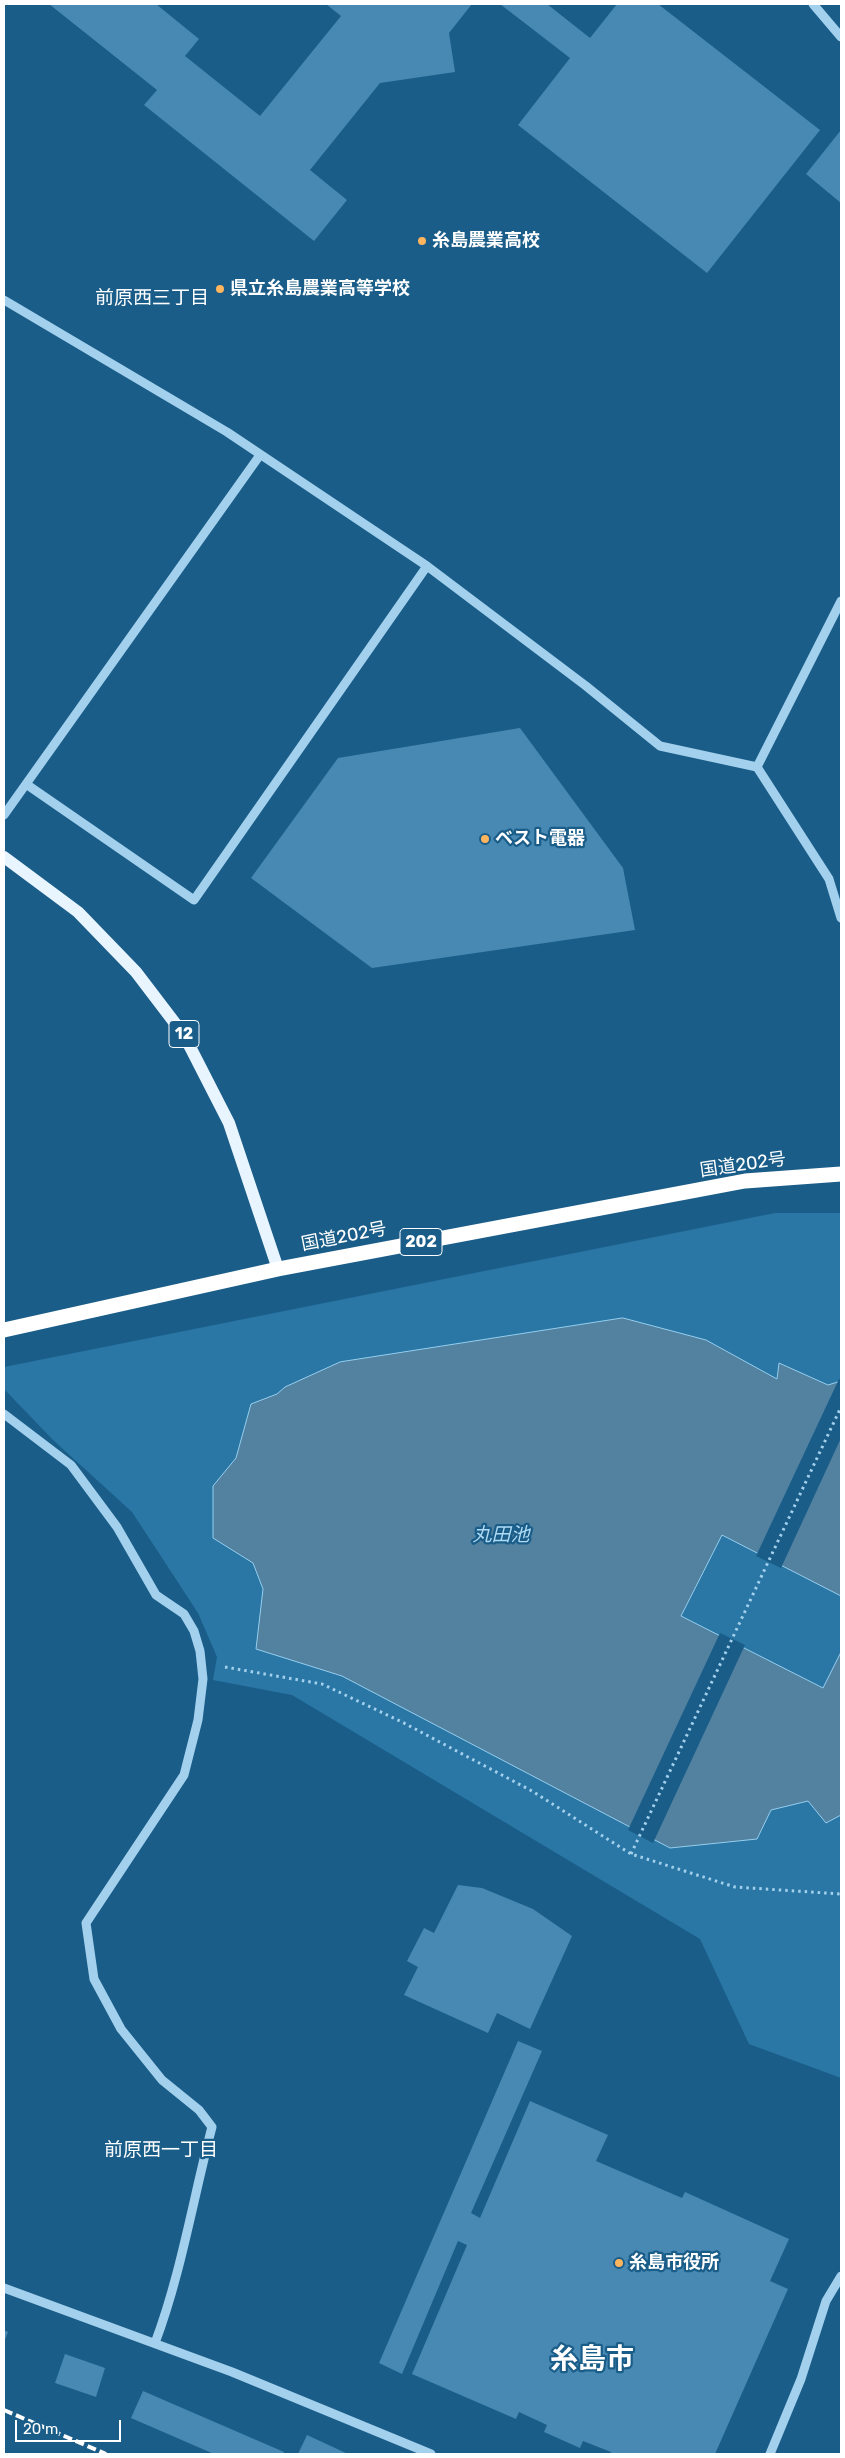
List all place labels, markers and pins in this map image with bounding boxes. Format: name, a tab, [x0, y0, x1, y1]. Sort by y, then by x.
place label: 糸島農業高校	[432, 230, 540, 252]
marker: 糸島農業高校	[416, 235, 428, 247]
place label: 県立糸島農業高等学校	[230, 278, 410, 300]
marker: 県立糸島農業高等学校	[214, 283, 226, 295]
place label: ベスト電器	[495, 828, 585, 850]
marker: ベスト電器	[479, 833, 491, 845]
place label: 糸島市役所	[629, 2252, 719, 2274]
marker: 糸島市役所	[613, 2257, 625, 2269]

